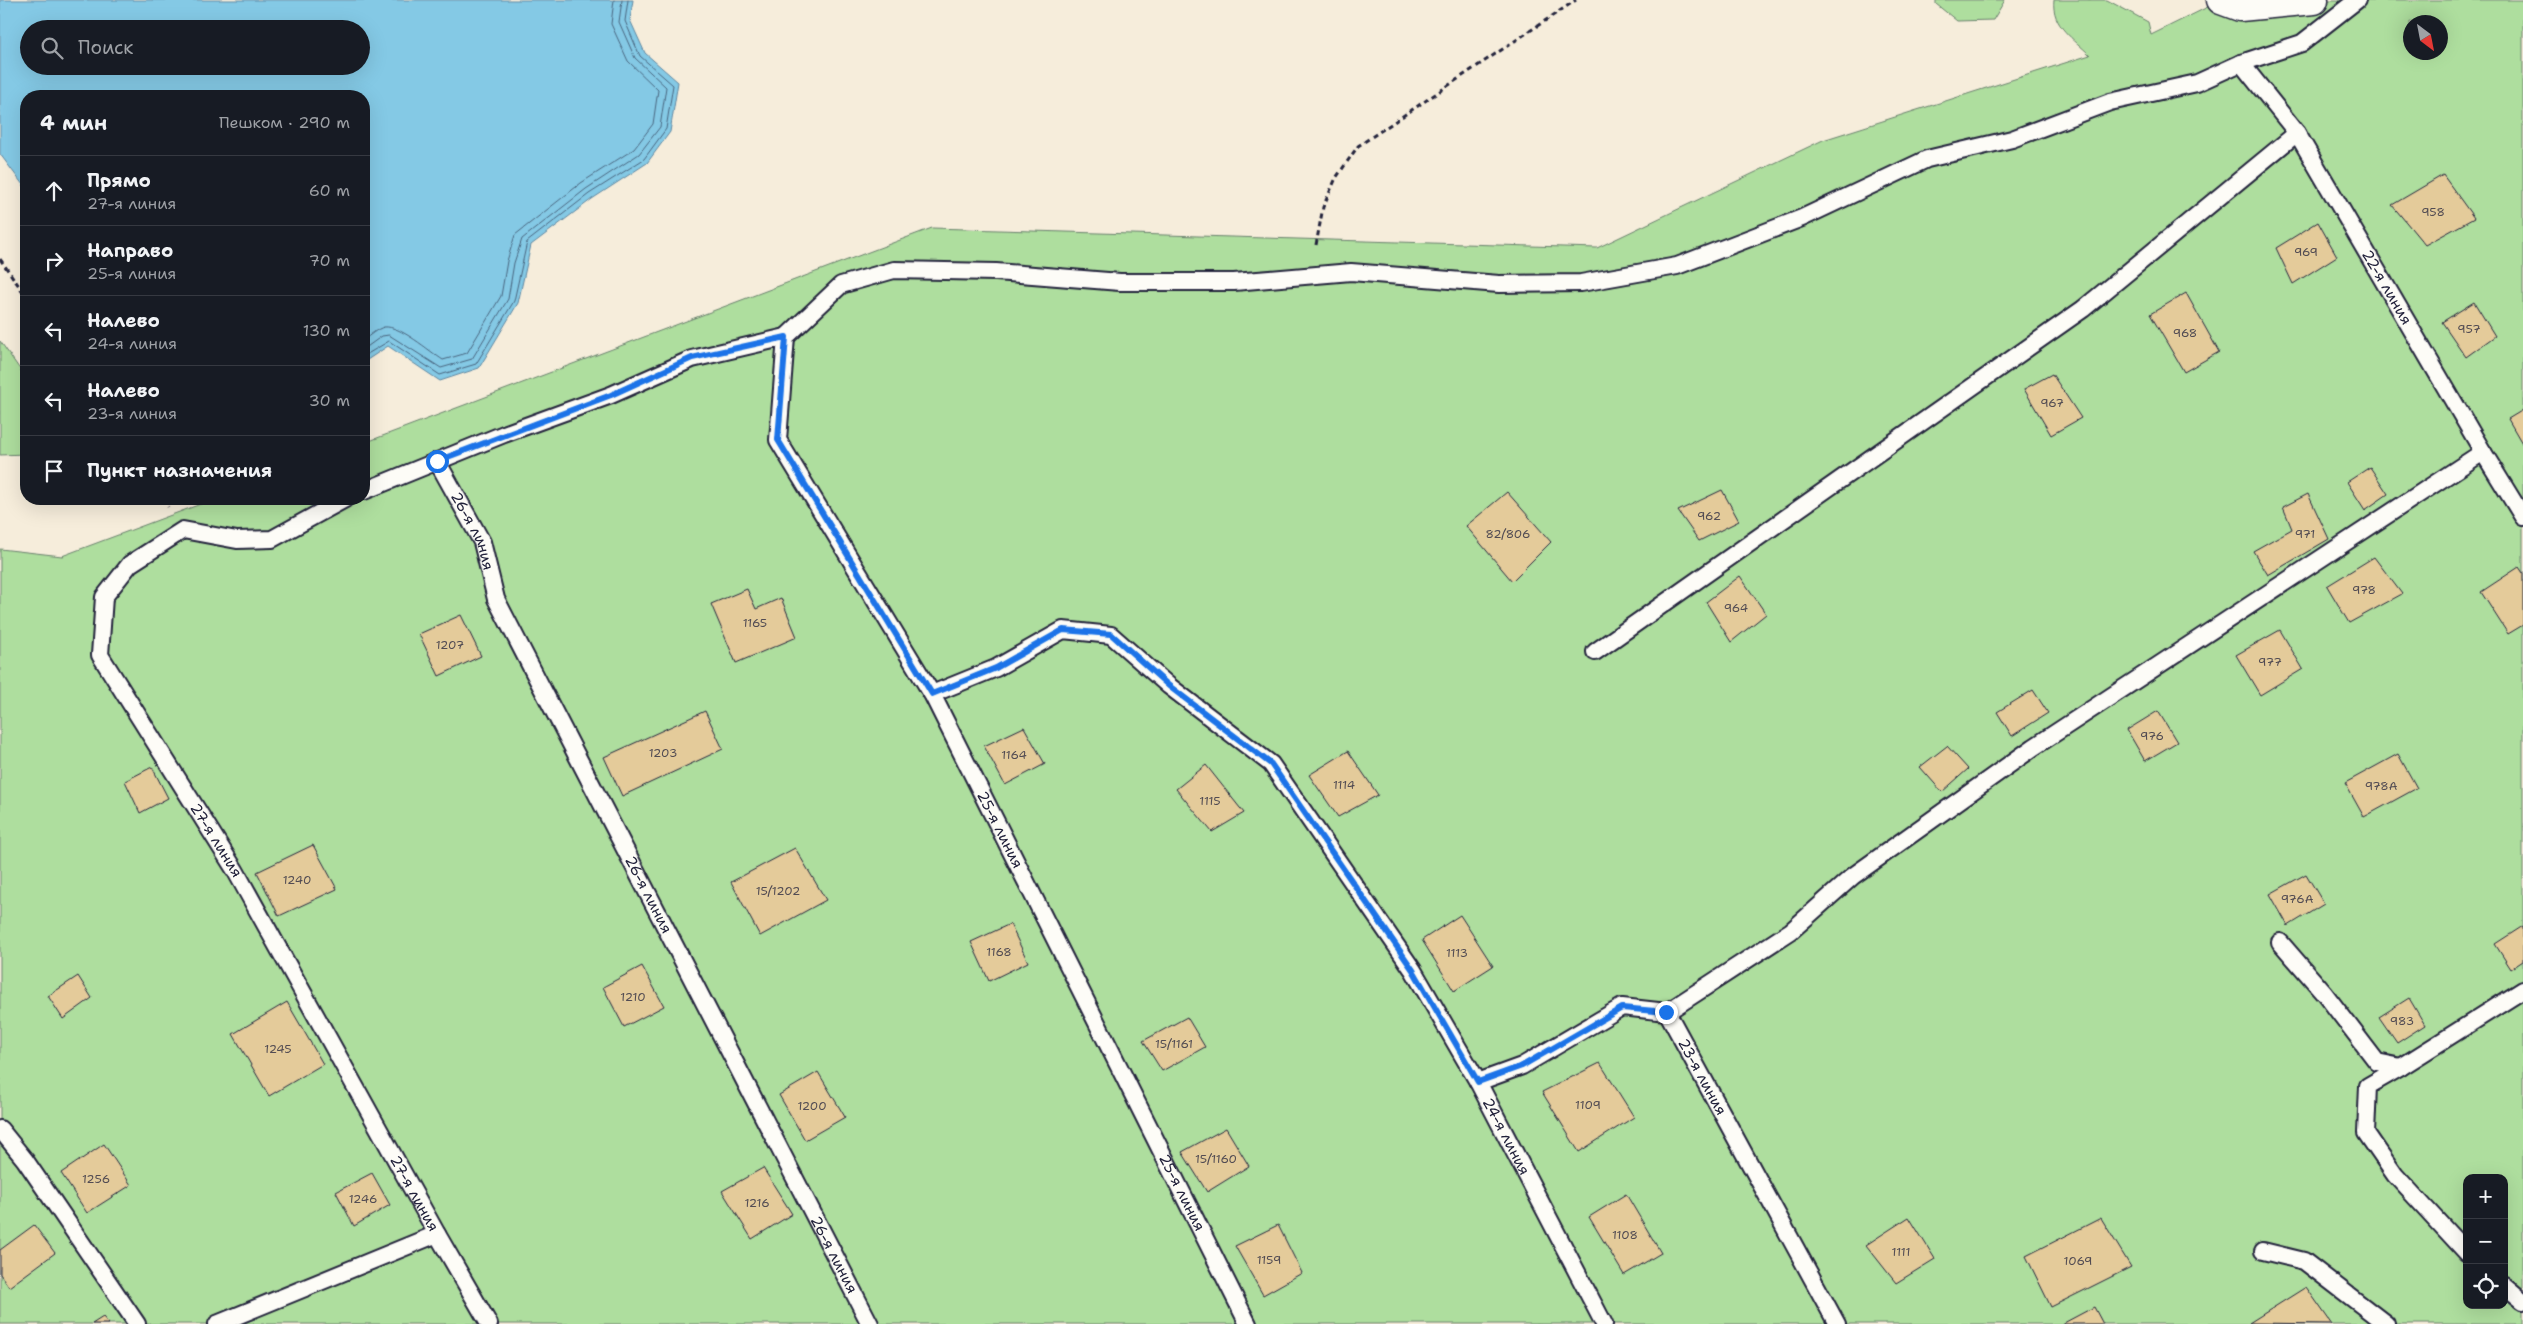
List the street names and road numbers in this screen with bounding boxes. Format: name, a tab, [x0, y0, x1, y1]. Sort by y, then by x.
street label: 22-я линия	[2357, 246, 2417, 328]
street label: 26-я линия	[446, 488, 499, 572]
street label: 25-я линия	[972, 788, 1028, 872]
street label: 27-я линия	[186, 799, 247, 881]
street label: 26-я линия	[620, 852, 677, 937]
street label: 23-я линия	[1673, 1035, 1731, 1119]
street label: 24-я линия	[1478, 1094, 1535, 1179]
street label: 25-я линия	[1154, 1150, 1210, 1234]
street label: 27-я линия	[385, 1152, 444, 1235]
street label: 26-я линия	[806, 1212, 862, 1297]

